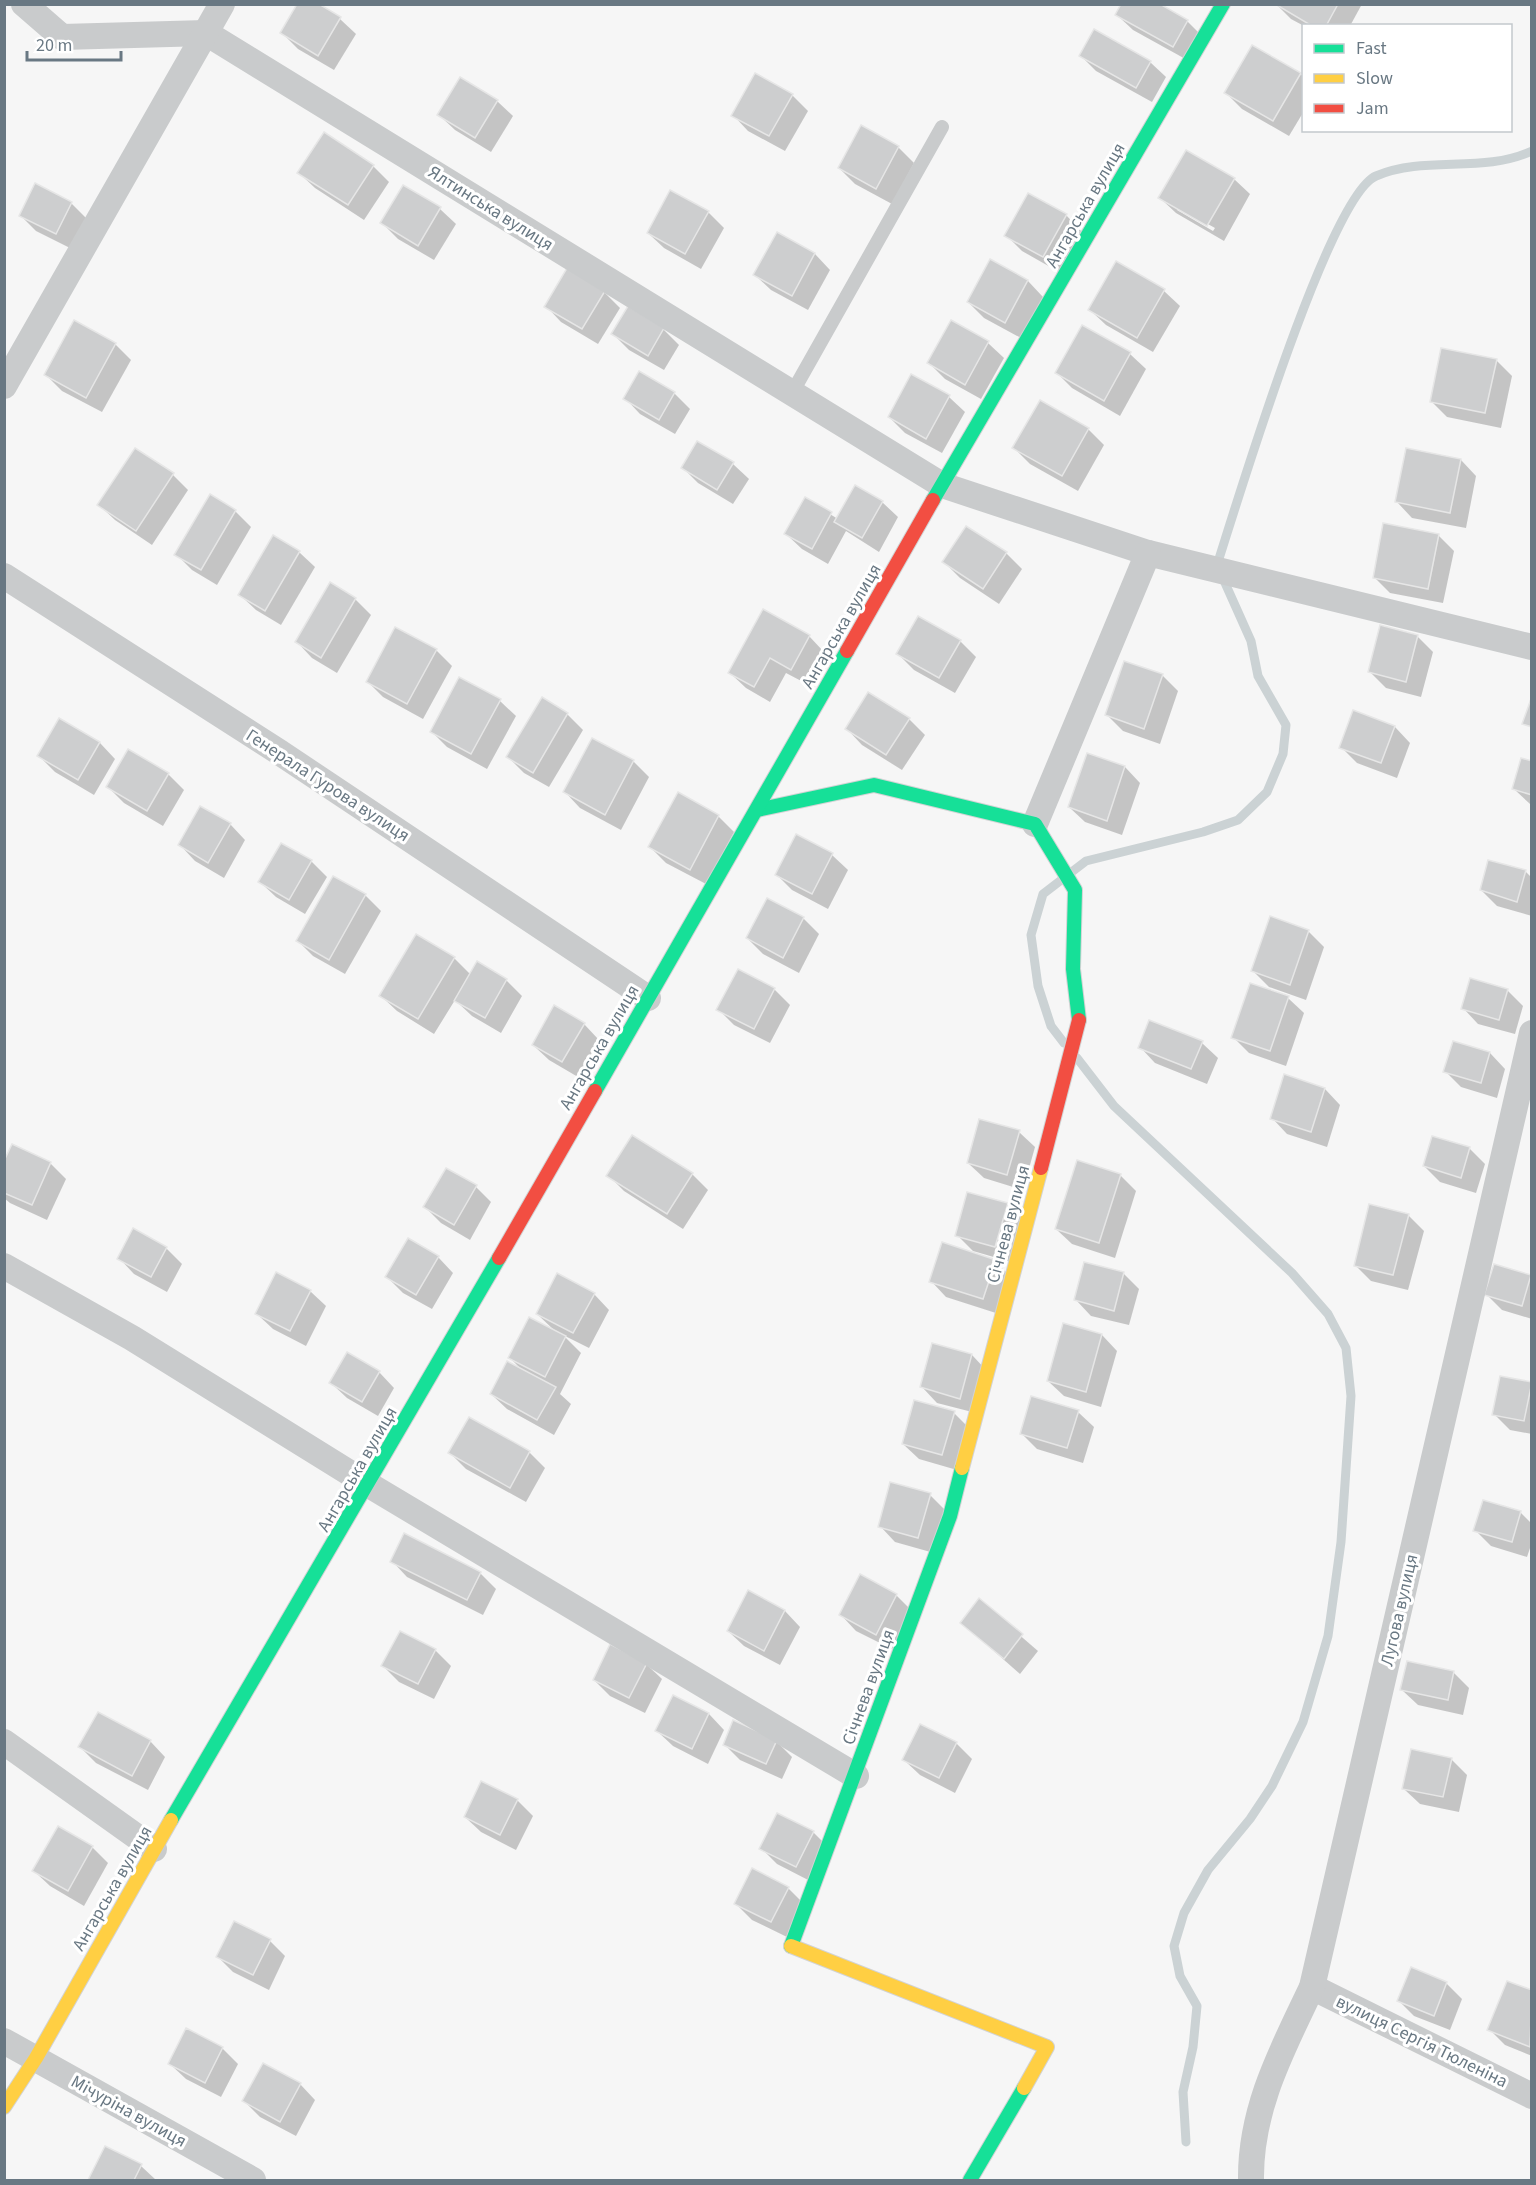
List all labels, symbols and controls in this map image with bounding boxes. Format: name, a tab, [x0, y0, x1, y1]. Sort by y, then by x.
scale bar	[27, 24, 122, 62]
legend	[1302, 24, 1512, 132]
text: 20 m	[36, 33, 72, 58]
text: Fast	[1356, 36, 1387, 61]
text: Slow	[1356, 66, 1393, 91]
text: Jam	[1356, 96, 1389, 121]
street label: Ангарська вулиця	[1039, 138, 1131, 272]
street label: Ялтинська вулиця	[423, 160, 558, 257]
street label: Ангарська вулиця	[795, 559, 887, 693]
street label: Генерала Гурова вулиця	[241, 723, 414, 848]
street label: Ангарська вулиця	[553, 980, 645, 1114]
street label: Січнева вулиця	[981, 1162, 1036, 1286]
street label: Ангарська вулиця	[311, 1402, 403, 1536]
street label: Лугова вулиця	[1374, 1552, 1425, 1669]
street label: Січнева вулиця	[836, 1626, 901, 1748]
street label: Ангарська вулиця	[66, 1821, 158, 1955]
street label: вулиця Сергія Тюленіна	[1332, 1989, 1512, 2094]
street label: Мічуріна вулиця	[66, 2069, 191, 2154]

